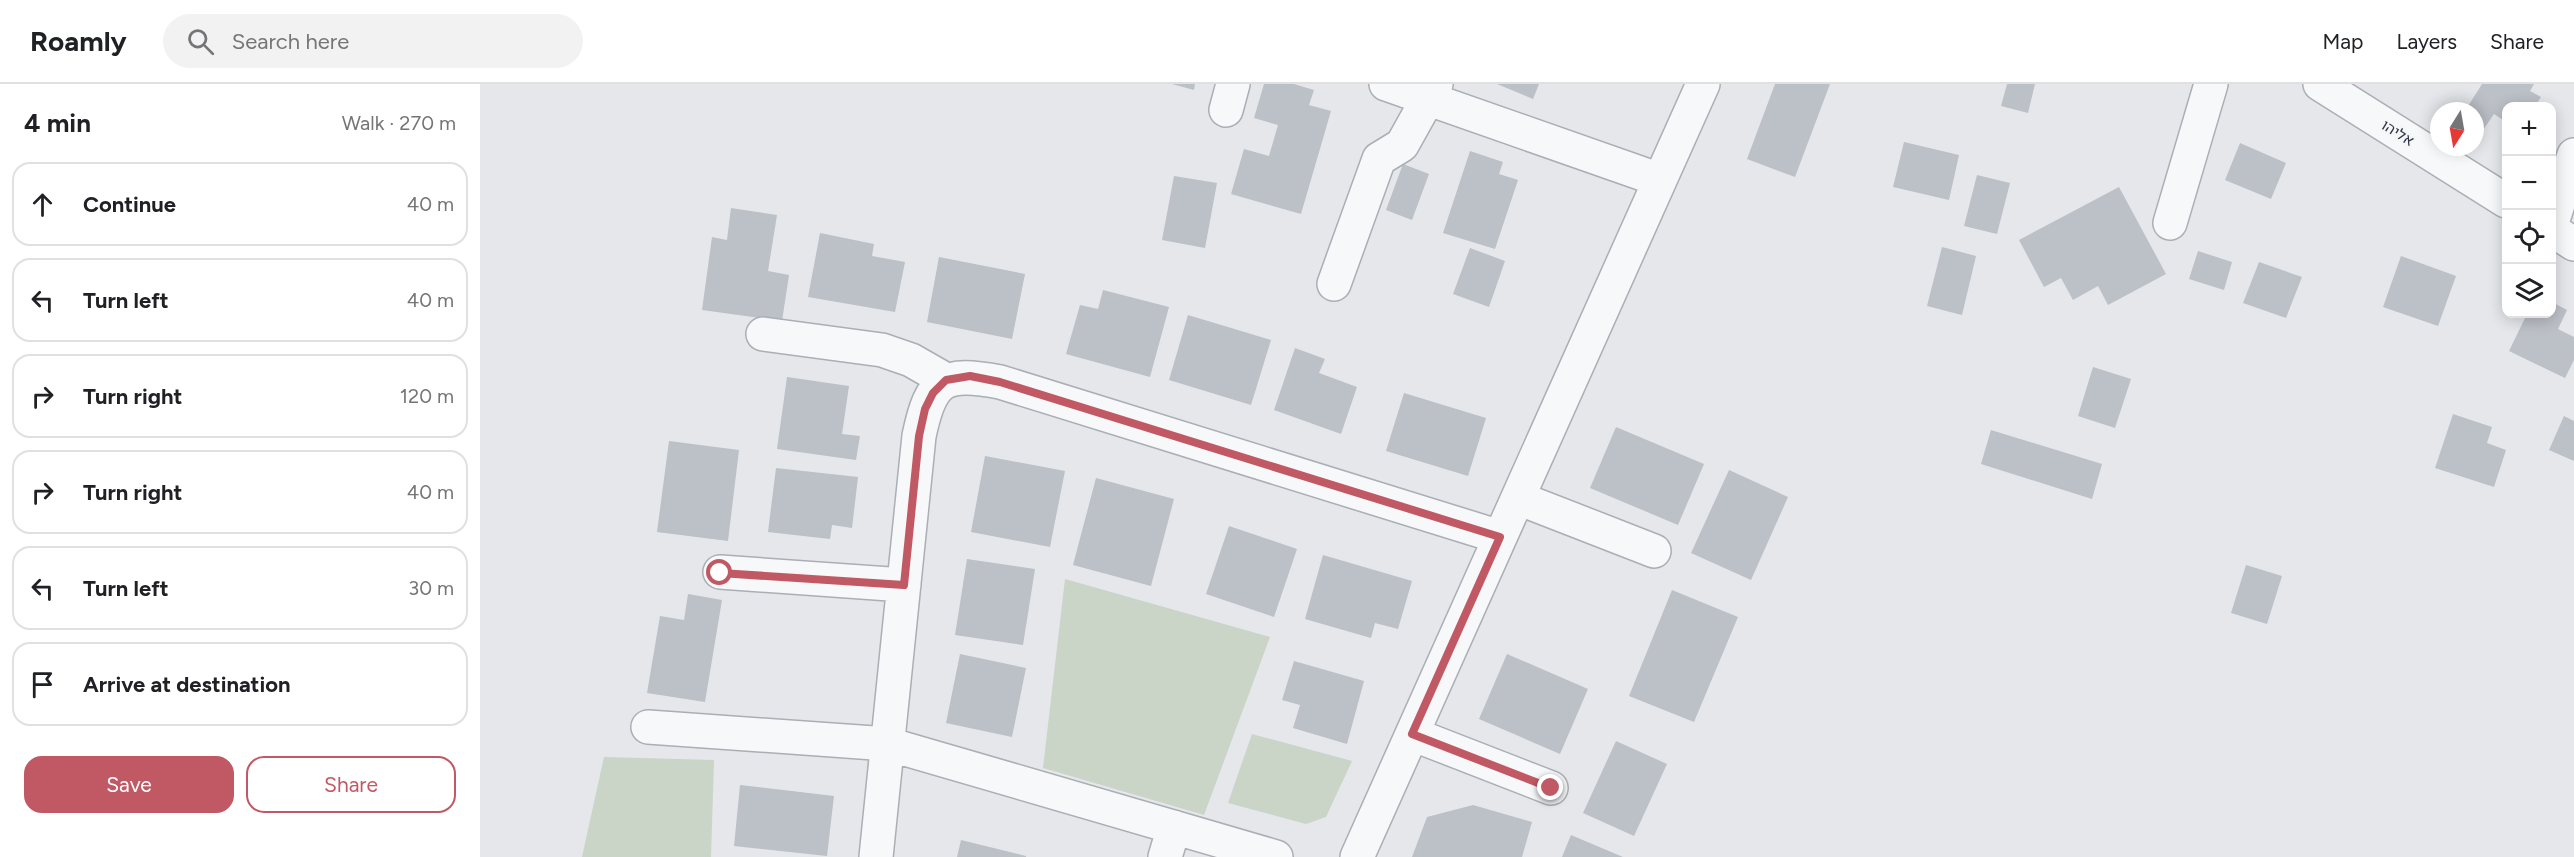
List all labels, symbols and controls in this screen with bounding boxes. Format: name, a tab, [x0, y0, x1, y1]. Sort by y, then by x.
search box	[163, 14, 583, 68]
text: Roamly	[30, 24, 127, 58]
icon: search	[184, 25, 217, 58]
text: Search here	[232, 28, 349, 55]
text: Map	[2323, 29, 2363, 54]
text: Layers	[2396, 29, 2457, 54]
text: Share	[2490, 29, 2544, 54]
north arrow	[2430, 102, 2484, 156]
map controls	[2502, 102, 2556, 318]
button: +	[2502, 102, 2556, 156]
text: 4 min	[24, 107, 91, 139]
text: Walk · 270 m	[342, 111, 456, 135]
street label: אליהו	[2378, 116, 2418, 150]
button: −	[2502, 156, 2556, 210]
icon: ahead	[26, 188, 59, 221]
text: Continue	[83, 191, 176, 218]
text: 40 m	[407, 192, 454, 216]
button: locate	[2502, 210, 2556, 264]
button: layers	[2502, 264, 2556, 318]
icon: left	[26, 284, 59, 317]
text: Turn left	[83, 287, 169, 314]
text: 40 m	[407, 288, 454, 312]
icon: right	[26, 380, 59, 413]
text: Turn right	[83, 383, 182, 410]
text: 120 m	[400, 384, 454, 408]
icon: right	[26, 476, 59, 509]
text: Turn right	[83, 479, 182, 506]
text: 40 m	[407, 480, 454, 504]
route start	[706, 559, 732, 585]
icon: left	[26, 572, 59, 605]
text: Turn left	[83, 575, 169, 602]
text: 30 m	[408, 576, 454, 600]
icon: arrive	[26, 668, 59, 701]
text: Arrive at destination	[83, 671, 291, 698]
button: Save	[24, 756, 234, 813]
button: Share	[246, 756, 456, 813]
route end	[1537, 774, 1563, 800]

